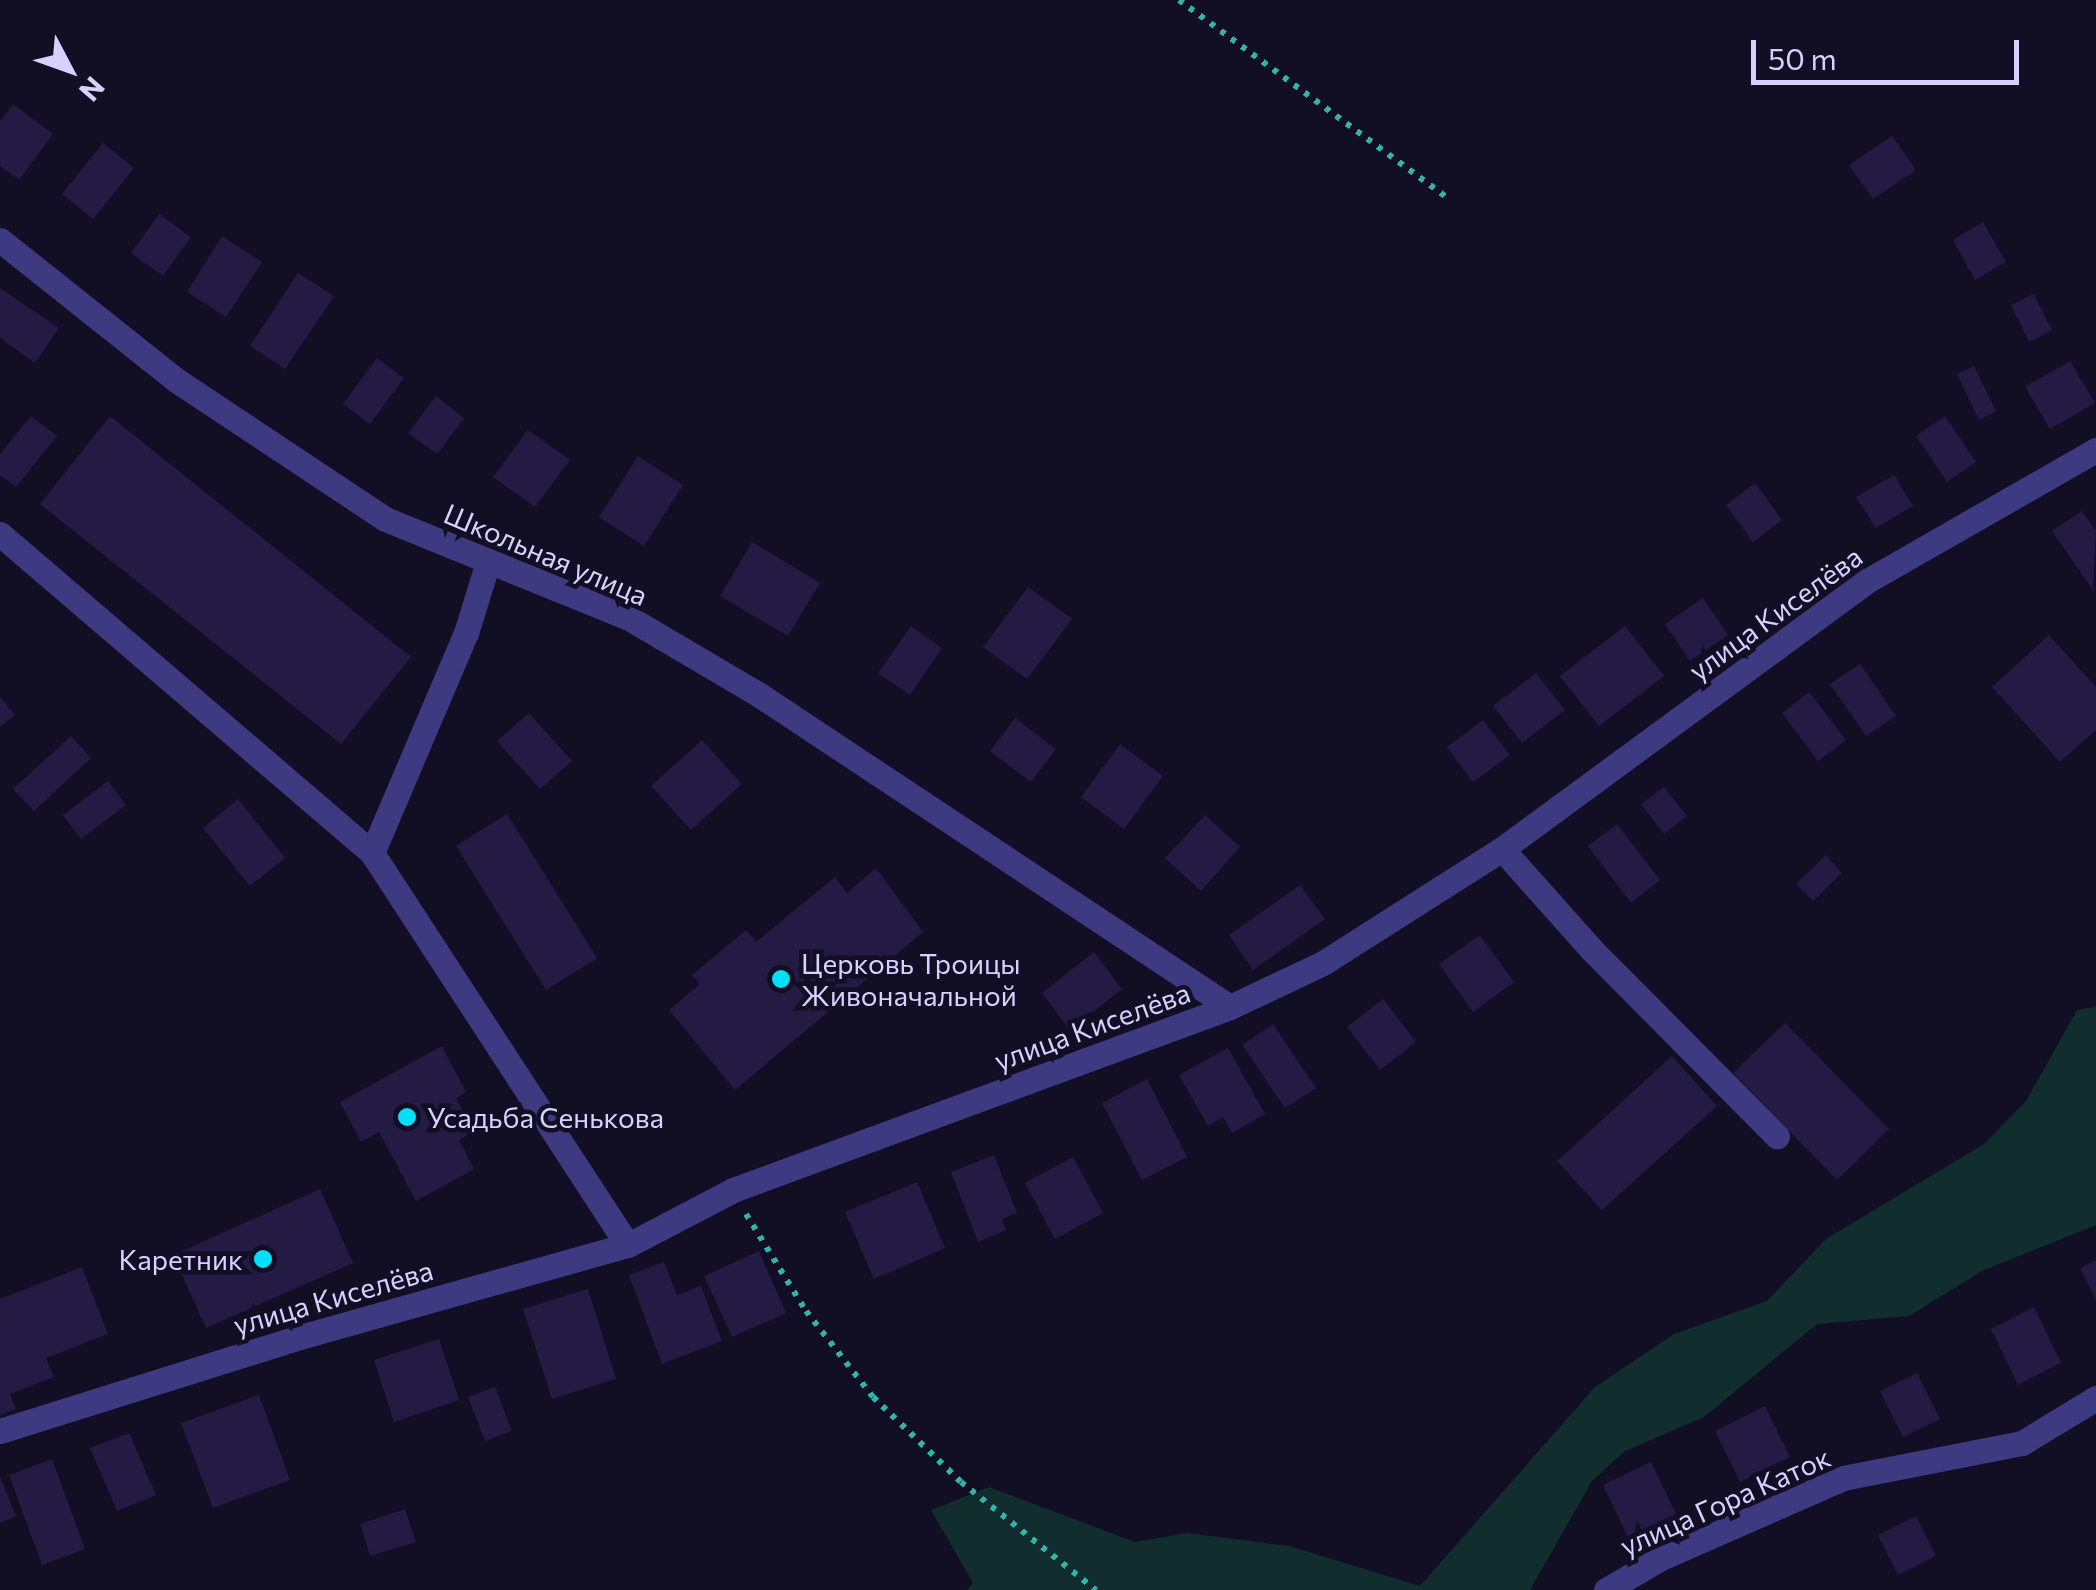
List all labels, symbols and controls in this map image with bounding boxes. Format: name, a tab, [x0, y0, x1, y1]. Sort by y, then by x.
north arrow	[20, 20, 120, 120]
scale bar	[1756, 20, 2024, 82]
text: 50 m	[1768, 39, 1837, 76]
text: N	[73, 71, 112, 109]
street label: Школьная улица	[439, 496, 653, 612]
street label: улица Киселёва	[1682, 539, 1868, 687]
place label: Церковь Троицы Живоначальной	[801, 946, 1021, 1012]
marker: Церковь Троицы Живоначальной	[770, 968, 792, 990]
street label: улица Киселёва	[990, 975, 1194, 1077]
place label: Усадьба Сенькова	[427, 1100, 664, 1134]
marker: Усадьба Сенькова	[396, 1106, 418, 1128]
place label: Каретник	[118, 1242, 243, 1276]
marker: Каретник	[252, 1248, 274, 1270]
street label: улица Киселёва	[229, 1252, 437, 1342]
street label: улица Гора Каток	[1615, 1440, 1835, 1562]

